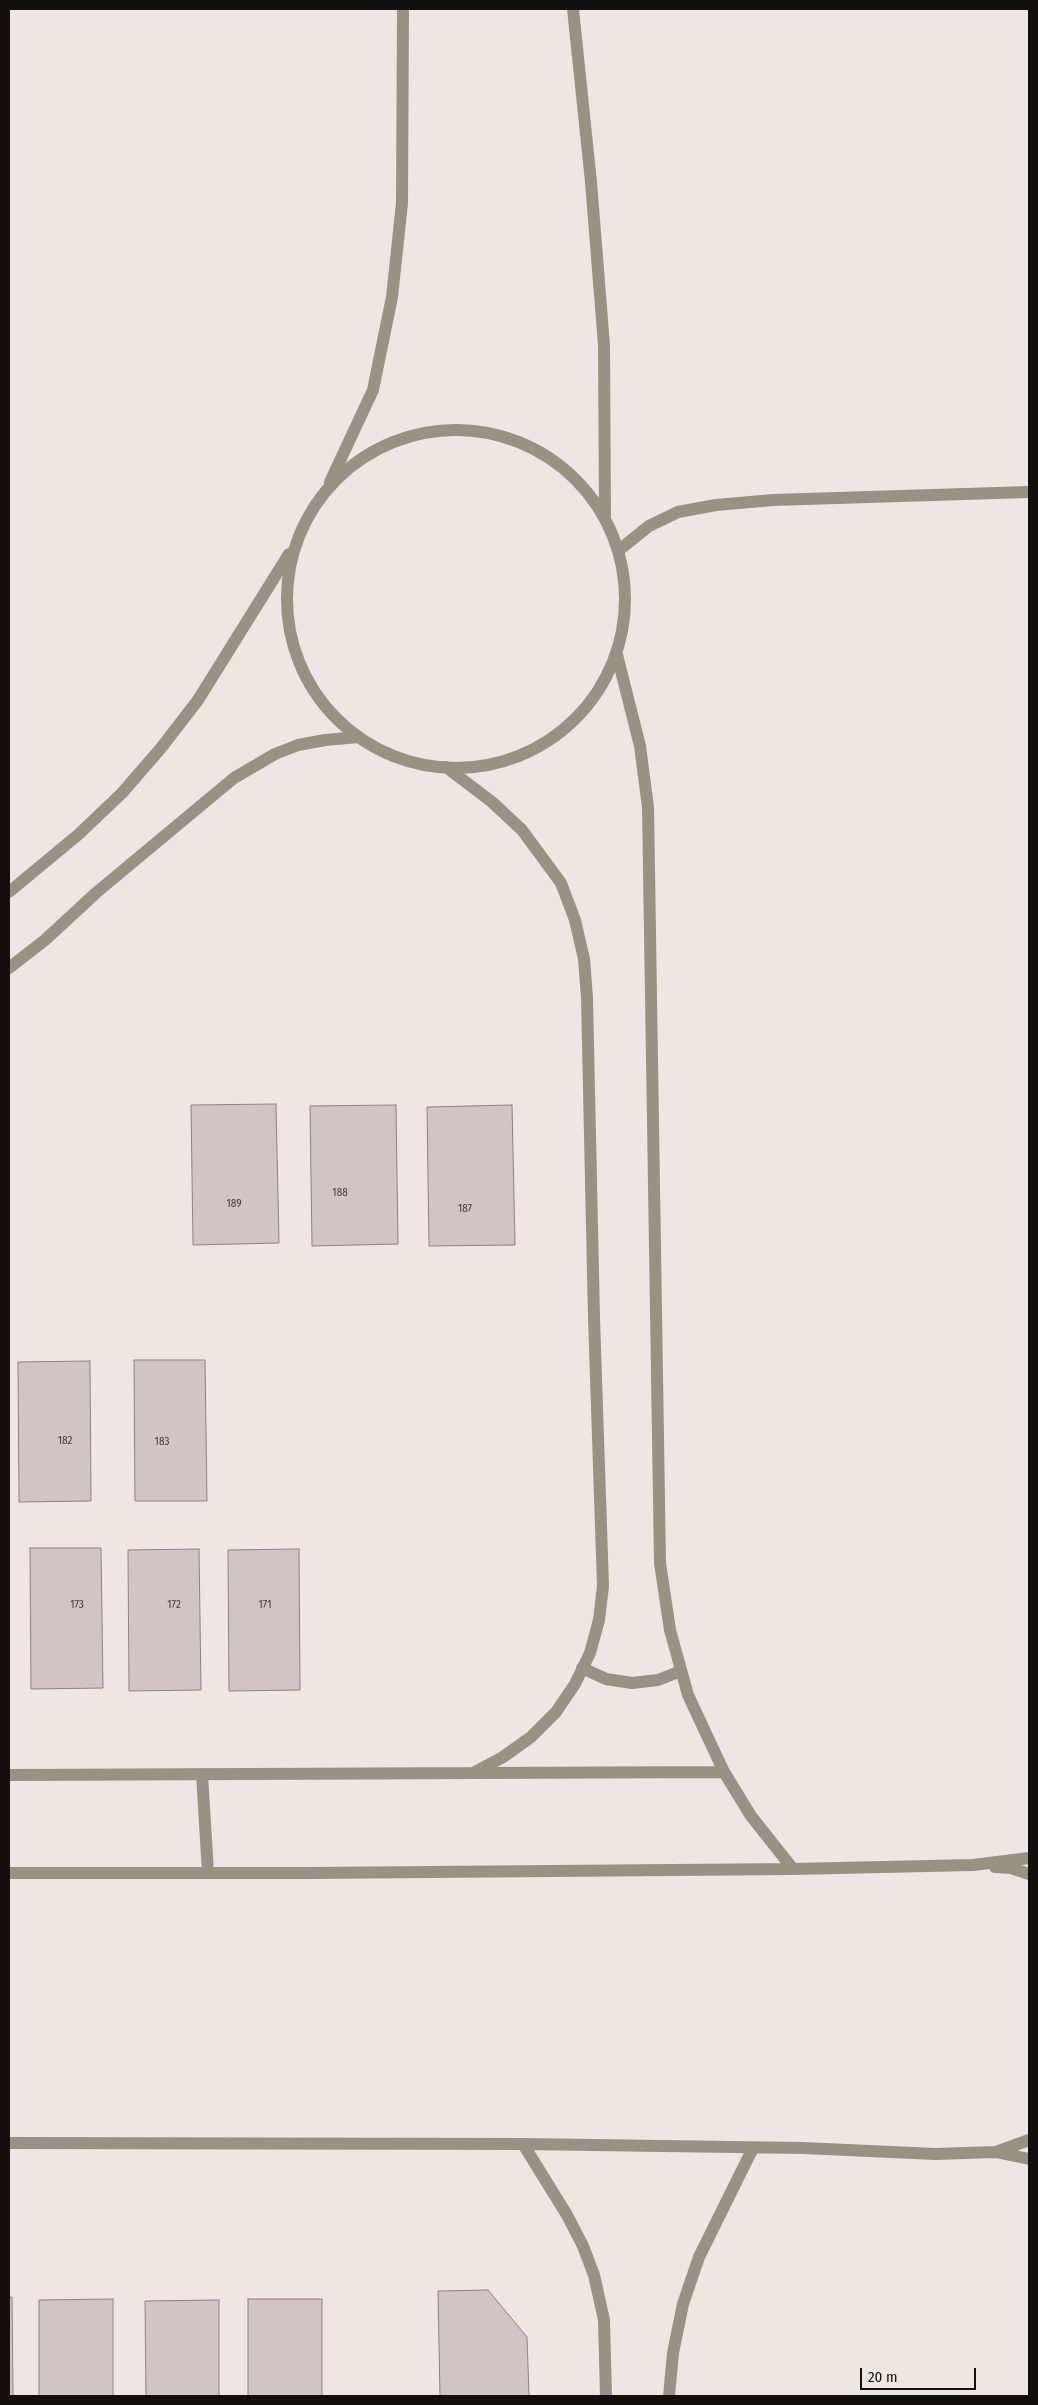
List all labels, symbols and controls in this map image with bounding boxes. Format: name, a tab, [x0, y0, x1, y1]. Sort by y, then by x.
house number: 188	[332, 1186, 348, 1200]
house number: 189	[227, 1197, 241, 1211]
house number: 187	[458, 1202, 472, 1216]
house number: 182	[58, 1434, 72, 1448]
house number: 183	[155, 1435, 169, 1449]
house number: 173	[70, 1598, 84, 1612]
house number: 172	[167, 1598, 181, 1612]
house number: 171	[259, 1598, 271, 1612]
scale bar	[863, 2358, 979, 2390]
text: 20 m	[868, 2368, 898, 2386]

